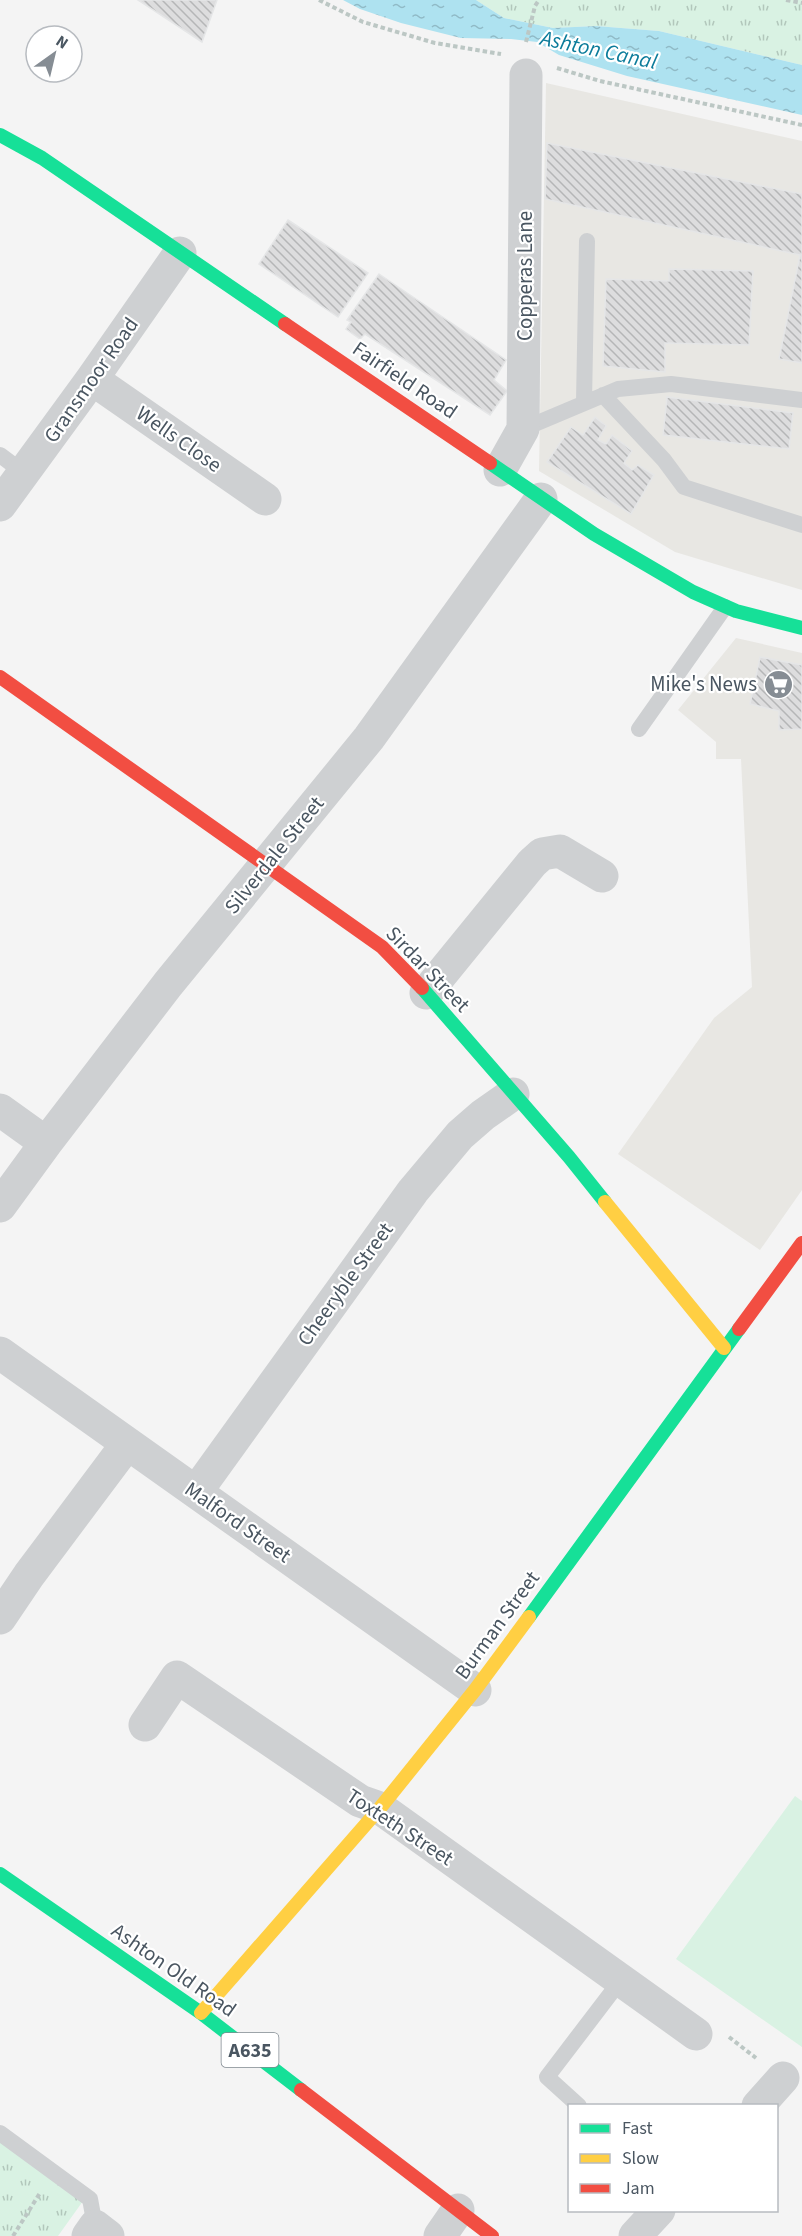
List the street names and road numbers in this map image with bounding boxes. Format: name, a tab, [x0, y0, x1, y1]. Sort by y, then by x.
street label: Copperas Lane	[510, 211, 540, 341]
street label: Gransmoor Road	[36, 311, 146, 449]
street label: Fairfield Road	[347, 334, 463, 426]
street label: Wells Close	[130, 398, 228, 480]
street label: Silverdale Street	[217, 790, 331, 920]
street label: Sirdar Street	[379, 919, 477, 1019]
street label: Cheeryble Street	[290, 1216, 400, 1352]
street label: Malford Street	[179, 1474, 297, 1570]
street label: Burman Street	[447, 1565, 547, 1685]
street label: Toxteth Street	[341, 1781, 459, 1873]
street label: Ashton Old Road	[106, 1916, 242, 2024]
road number: A635	[222, 2033, 278, 2067]

